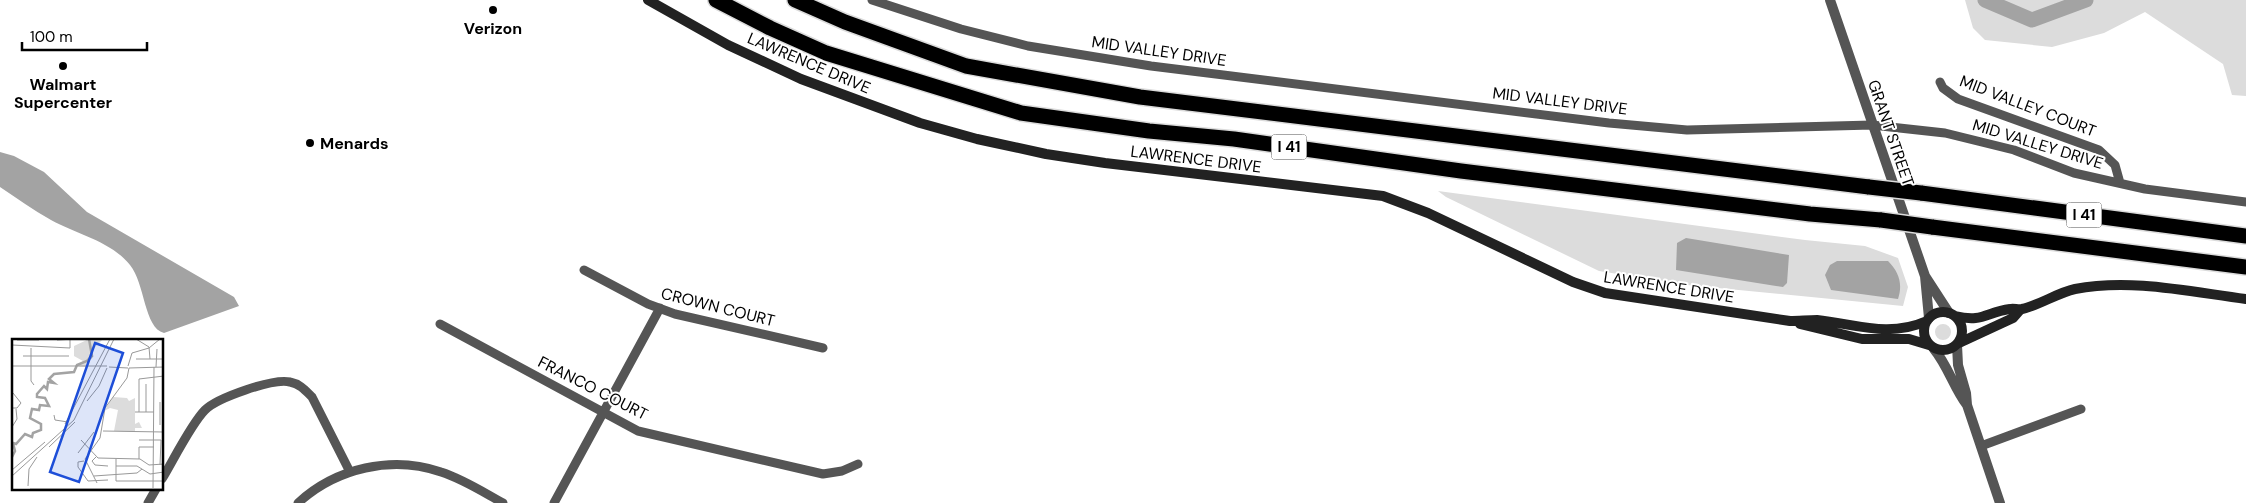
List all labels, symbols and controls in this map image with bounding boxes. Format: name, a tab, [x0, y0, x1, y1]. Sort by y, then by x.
marker: Verizon	[487, 4, 499, 16]
place label: Verizon	[464, 18, 522, 39]
scale bar	[22, 20, 148, 52]
text: 100 m	[30, 27, 73, 47]
street label: LAWRENCE DRIVE	[744, 28, 874, 98]
street label: MID VALLEY DRIVE	[1090, 31, 1228, 71]
marker: Walmart Supercenter	[57, 60, 69, 72]
street label: MID VALLEY COURT	[1957, 70, 2099, 142]
place label: Walmart Supercenter	[14, 74, 113, 113]
street label: GRANT STREET	[1863, 77, 1919, 189]
street label: MID VALLEY DRIVE	[1491, 82, 1629, 120]
street label: MID VALLEY DRIVE	[1970, 114, 2106, 174]
place label: Menards	[320, 133, 388, 154]
road number: I 41	[1272, 134, 1306, 160]
marker: Menards	[304, 137, 316, 149]
street label: LAWRENCE DRIVE	[1129, 141, 1263, 177]
road number: I 41	[2066, 202, 2102, 228]
street label: LAWRENCE DRIVE	[1602, 266, 1736, 308]
street label: CROWN COURT	[659, 283, 777, 331]
inset map	[12, 339, 164, 490]
street label: FRANCO COURT	[534, 351, 652, 425]

